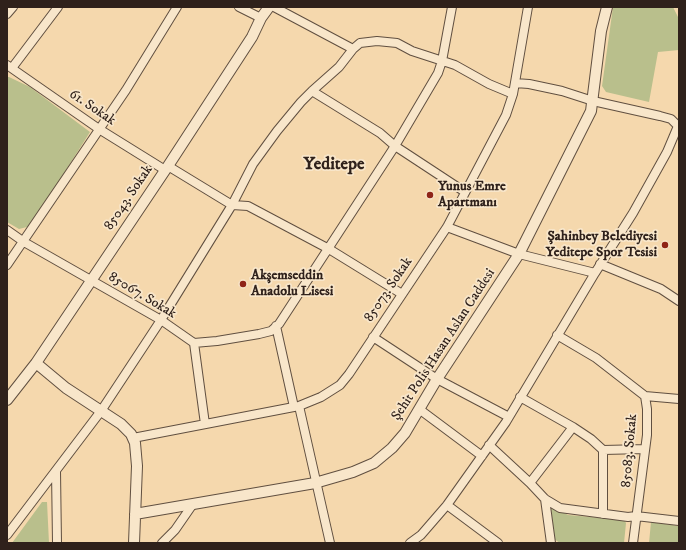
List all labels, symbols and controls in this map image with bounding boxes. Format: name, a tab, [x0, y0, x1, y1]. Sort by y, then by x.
street label: 61. Sokak	[65, 86, 119, 130]
district label: Yeditepe	[304, 154, 364, 176]
street label: 85043. Sokak	[101, 162, 157, 234]
place label: Yunus Emre Apartmanı	[438, 179, 506, 212]
marker: Yunus Emre Apartmanı	[425, 190, 435, 200]
place label: Şahinbey Belediyesi Yeditepe Spor Tesisi	[546, 229, 657, 262]
marker: Şahinbey Belediyesi Yeditepe Spor Tesisi	[660, 240, 670, 250]
street label: 85073. Sokak	[361, 254, 417, 326]
street label: Şehit Polis Hasan Aslan Caddesi	[389, 266, 499, 424]
place label: Akşemseddin Anadolu Lisesi	[251, 268, 333, 300]
street label: 85067. Sokak	[105, 269, 179, 323]
marker: Akşemseddin Anadolu Lisesi	[238, 279, 248, 289]
street label: 85083. Sokak	[618, 413, 642, 489]

